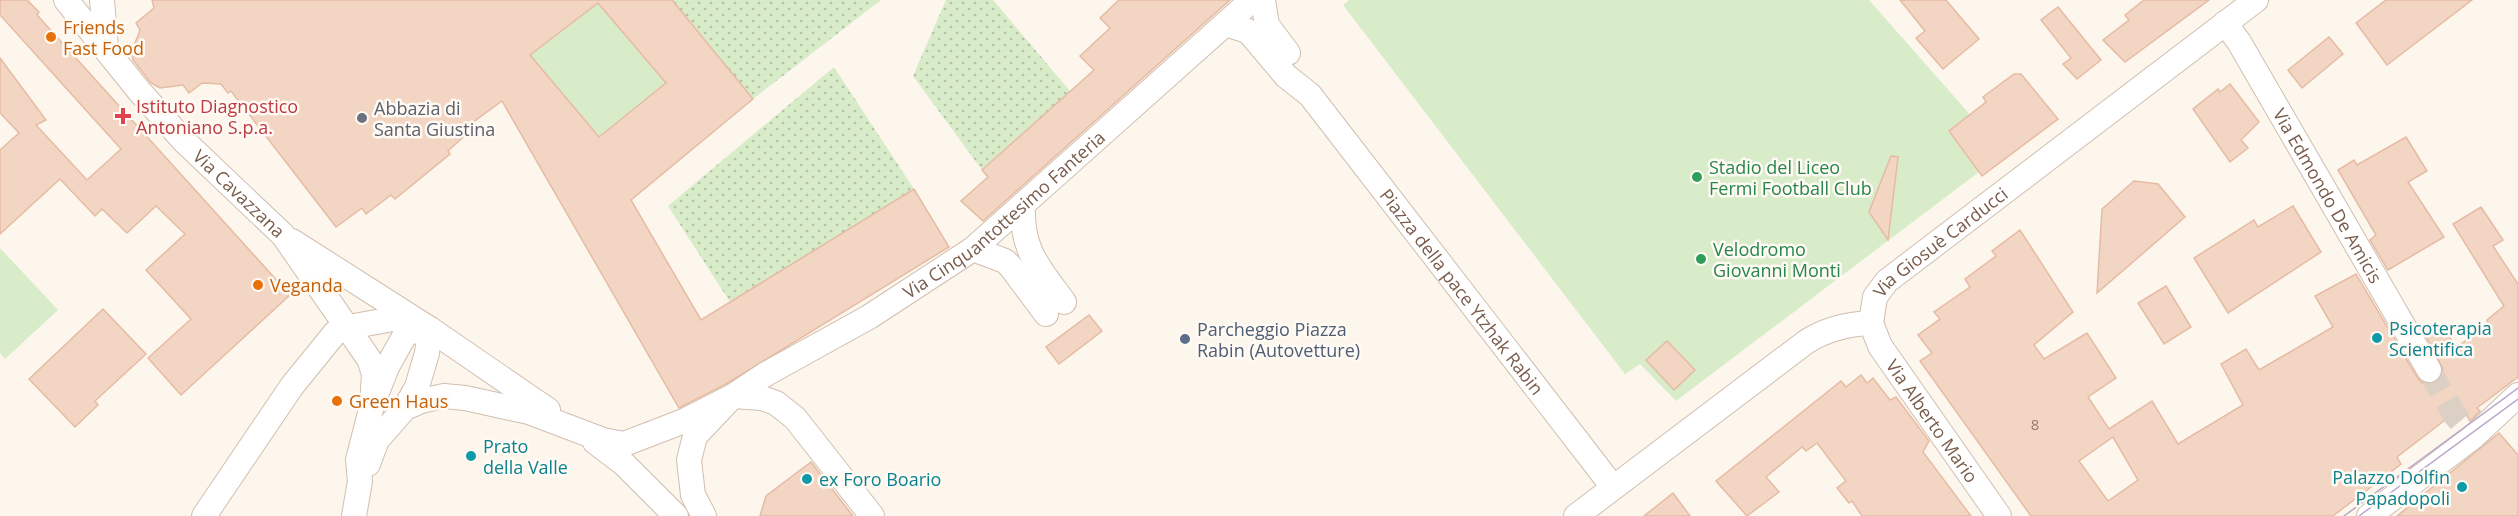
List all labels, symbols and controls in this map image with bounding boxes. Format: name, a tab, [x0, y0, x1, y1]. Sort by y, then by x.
place label: Friends Fast Food	[63, 15, 144, 60]
marker: Friends Fast Food	[44, 30, 58, 44]
place label: Istituto Diagnostico Antoniano S.p.a.	[136, 94, 298, 139]
place label: Abbazia di Santa Giustina	[374, 96, 495, 141]
street label: Via Edmondo De Amicis	[2268, 104, 2388, 287]
marker: Istituto Diagnostico Antoniano S.p.a.	[114, 107, 132, 125]
marker: Abbazia di Santa Giustina	[355, 111, 369, 125]
street label: Via Cinquantottesimo Fanteria	[898, 125, 1110, 304]
street label: Via Cavazzana	[188, 144, 290, 243]
place label: Stadio del Liceo Fermi Football Club	[1709, 155, 1872, 200]
marker: Stadio del Liceo Fermi Football Club	[1690, 170, 1704, 184]
street label: Via Giosuè Carducci	[1867, 182, 2012, 302]
street label: Piazza della pace Ytzhak Rabin	[1375, 184, 1549, 399]
place label: Velodromo Giovanni Monti	[1713, 237, 1841, 282]
marker: Velodromo Giovanni Monti	[1694, 252, 1708, 266]
place label: Veganda	[270, 273, 343, 297]
marker: Veganda	[251, 278, 265, 292]
place label: Psicoterapia Scientifica	[2389, 316, 2492, 361]
place label: Parcheggio Piazza Rabin (Autovetture)	[1197, 317, 1360, 362]
marker: Psicoterapia Scientifica	[2370, 331, 2384, 345]
marker: Parcheggio Piazza Rabin (Autovetture)	[1178, 332, 1192, 346]
street label: Via Alberto Mario	[1881, 354, 1984, 487]
place label: Green Haus	[349, 389, 448, 413]
marker: Green Haus	[330, 394, 344, 408]
house number: 8	[2031, 414, 2039, 434]
place label: Prato della Valle	[483, 434, 568, 479]
marker: Prato della Valle	[464, 449, 478, 463]
place label: Palazzo Dolfin Papadopoli	[2332, 465, 2450, 510]
place label: ex Foro Boario	[819, 467, 941, 491]
marker: ex Foro Boario	[800, 472, 814, 486]
marker: Palazzo Dolfin Papadopoli	[2455, 480, 2469, 494]

